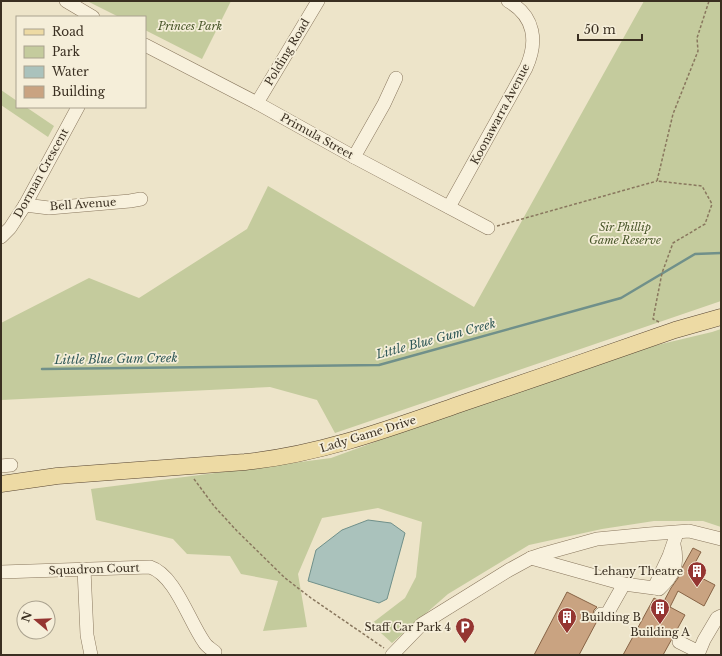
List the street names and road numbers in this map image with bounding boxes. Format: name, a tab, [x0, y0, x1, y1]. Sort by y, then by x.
street label: Polding Road	[262, 15, 313, 88]
street label: Koonawarra Avenue	[467, 61, 533, 167]
street label: Primula Street	[278, 110, 357, 162]
street label: Dorman Crescent	[11, 125, 72, 220]
street label: Bell Avenue	[49, 195, 117, 213]
street label: Lady Game Drive	[318, 413, 418, 455]
street label: Squadron Court	[48, 560, 141, 578]

